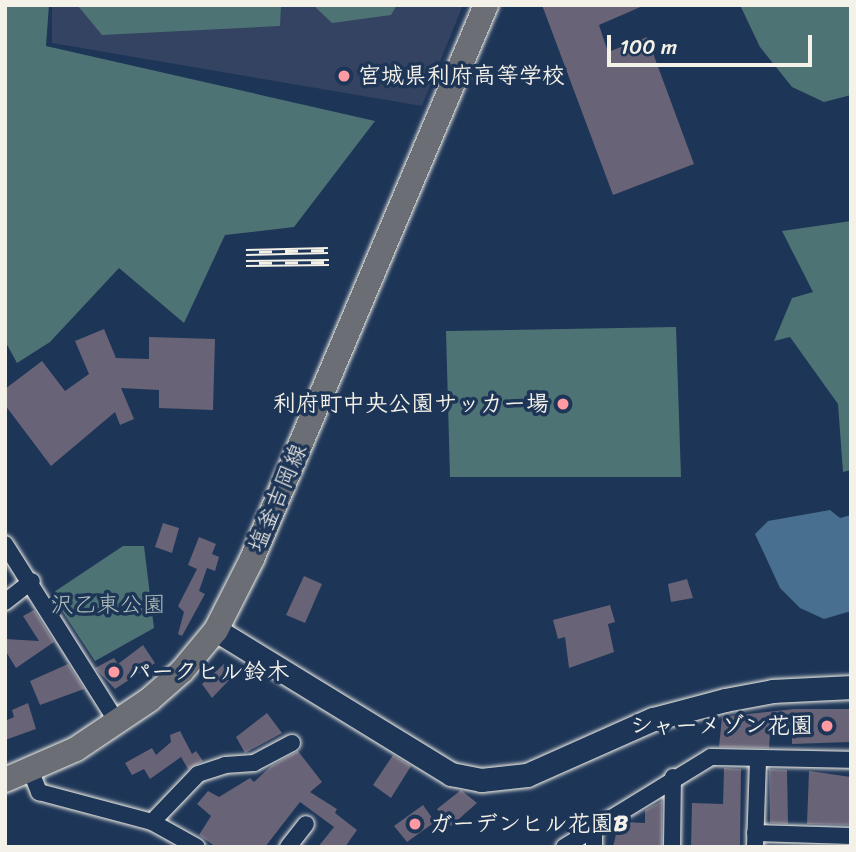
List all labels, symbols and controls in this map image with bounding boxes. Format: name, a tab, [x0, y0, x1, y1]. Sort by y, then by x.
scale bar	[611, 21, 816, 65]
text: 100 m	[620, 28, 677, 66]
place label: 宮城県利府高等学校	[358, 62, 565, 90]
marker: 宮城県利府高等学校	[336, 68, 352, 84]
place label: 利府町中央公園サッカー場	[273, 390, 549, 418]
marker: 利府町中央公園サッカー場	[555, 396, 571, 412]
street label: 塩釜吉岡線	[243, 440, 313, 556]
park label: 沢乙東公園	[51, 591, 165, 619]
place label: パークヒル鈴木	[128, 658, 289, 686]
marker: パークヒル鈴木	[106, 664, 122, 680]
place label: シャーメゾン花園	[629, 712, 813, 740]
marker: シャーメゾン花園	[819, 718, 835, 734]
place label: ガーデンヒル花園B	[429, 810, 628, 838]
marker: ガーデンヒル花園B	[407, 816, 423, 832]

